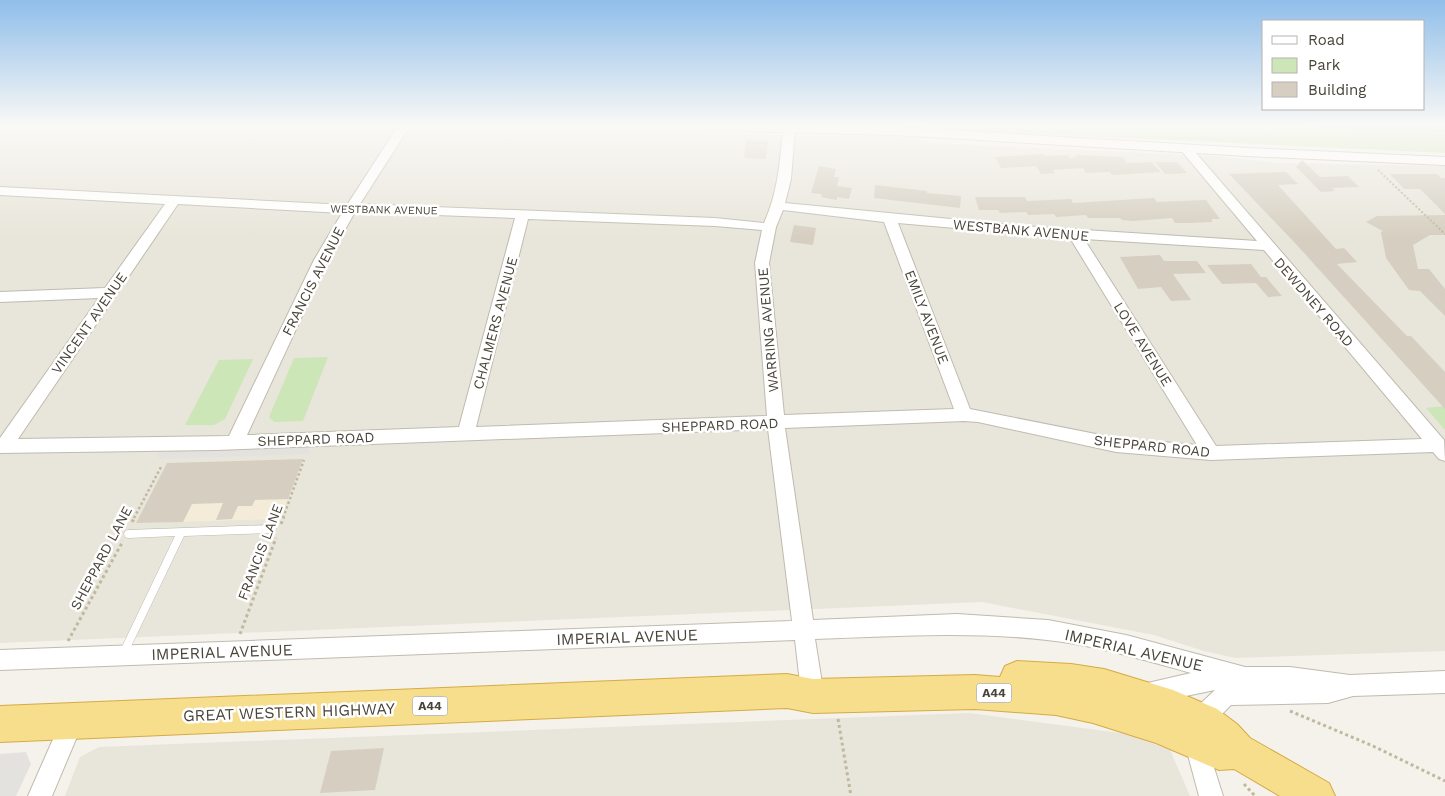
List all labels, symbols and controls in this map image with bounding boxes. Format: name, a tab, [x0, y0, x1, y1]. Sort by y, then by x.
legend	[1262, 20, 1425, 110]
text: Road	[1308, 31, 1345, 49]
text: Park	[1308, 56, 1341, 74]
text: Building	[1308, 81, 1366, 99]
street label: WESTBANK AVENUE	[330, 203, 438, 217]
street label: WESTBANK AVENUE	[952, 216, 1090, 244]
street label: FRANCIS AVENUE	[279, 224, 347, 338]
street label: DEWDNEY ROAD	[1271, 254, 1357, 350]
street label: CHALMERS AVENUE	[470, 255, 520, 391]
street label: WARRING AVENUE	[755, 267, 781, 393]
street label: EMILY AVENUE	[902, 268, 952, 366]
street label: VINCENT AVENUE	[48, 269, 130, 377]
street label: LOVE AVENUE	[1111, 299, 1175, 389]
street label: SHEPPARD ROAD	[661, 415, 779, 435]
street label: SHEPPARD ROAD	[257, 429, 375, 449]
street label: SHEPPARD ROAD	[1093, 432, 1211, 460]
street label: FRANCIS LANE	[234, 502, 286, 602]
street label: SHEPPARD LANE	[67, 503, 135, 612]
street label: IMPERIAL AVENUE	[556, 625, 698, 649]
street label: IMPERIAL AVENUE	[1063, 625, 1205, 675]
street label: IMPERIAL AVENUE	[151, 640, 293, 664]
road number: A44	[976, 684, 1012, 702]
road number: A44	[412, 696, 448, 716]
street label: GREAT WESTERN HIGHWAY	[183, 699, 395, 725]

